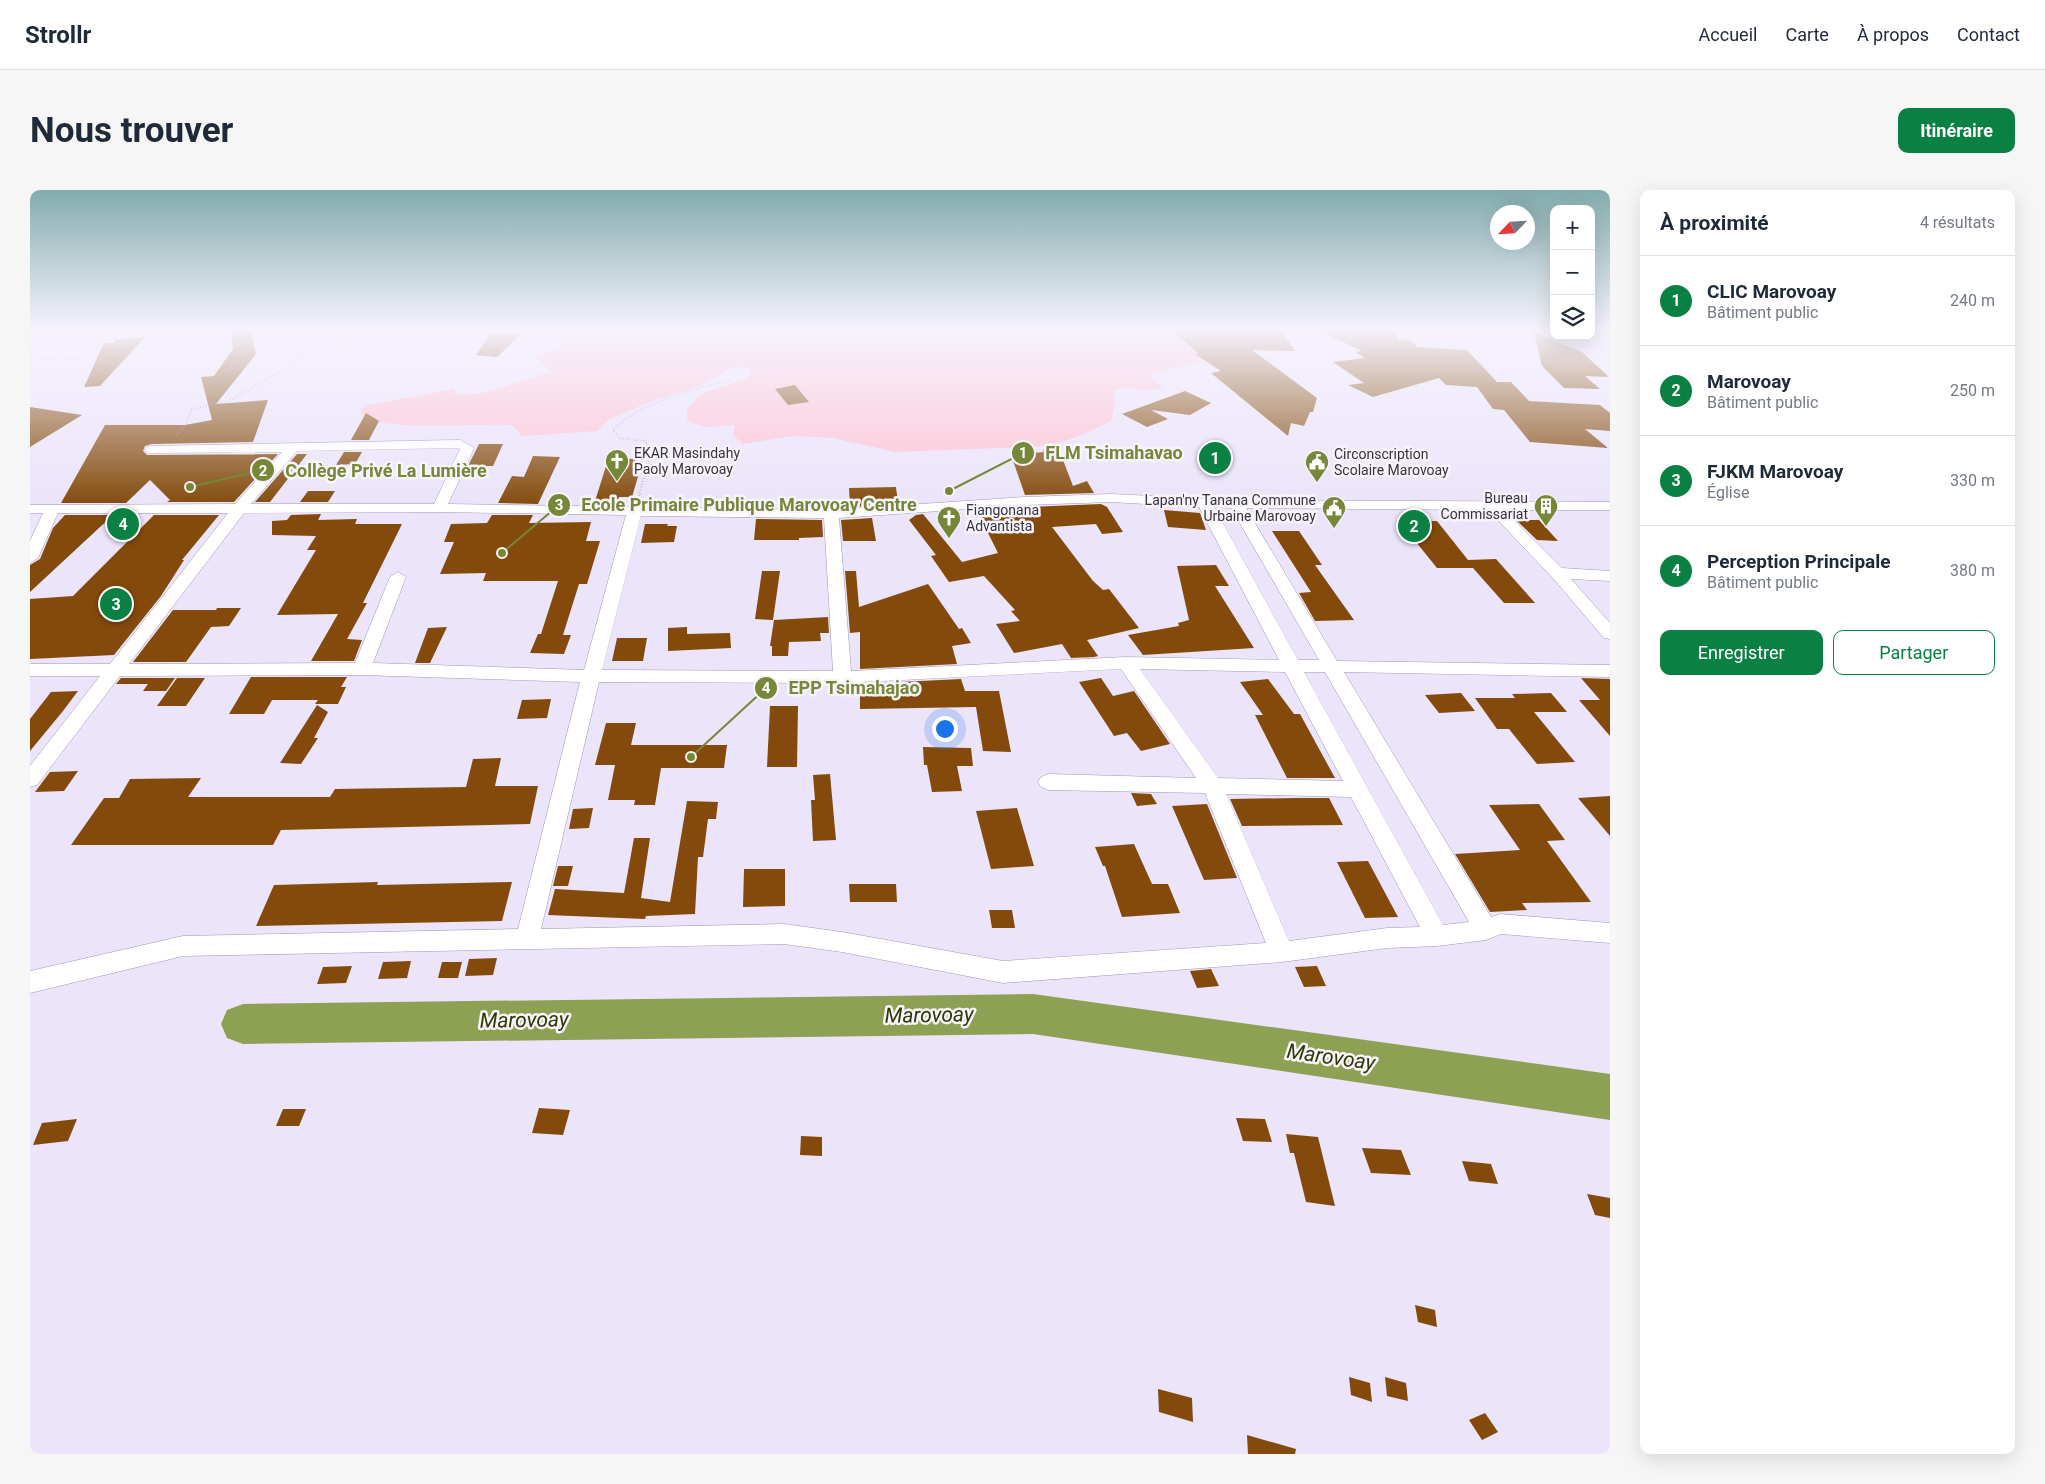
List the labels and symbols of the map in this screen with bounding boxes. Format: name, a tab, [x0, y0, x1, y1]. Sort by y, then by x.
north arrow	[1490, 205, 1535, 250]
callout: FLM Tsimahavao	[1010, 436, 1193, 469]
pin: 1	[1199, 439, 1231, 477]
text: FLM Tsimahavao	[1045, 442, 1183, 463]
text: 1	[1019, 444, 1027, 462]
place label: EKAR Masindahy Paoly Marovoay	[634, 445, 740, 477]
place label: Circonscription Scolaire Marovoay	[1334, 446, 1449, 478]
church icon: EKAR Masindahy Paoly Marovoay	[604, 448, 630, 482]
public building icon: Circonscription Scolaire Marovoay	[1304, 449, 1330, 483]
callout: Collège Privé La Lumière	[250, 454, 497, 487]
text: Collège Privé La Lumière	[285, 460, 487, 481]
text: 2	[259, 462, 268, 480]
callout: Ecole Primaire Publique Marovoay Centre	[547, 488, 927, 521]
place label: Bureau Commissariat	[1441, 490, 1528, 522]
place label: Lapan'ny Tanana Commune Urbaine Marovoay	[1145, 492, 1316, 524]
building icon: Bureau Commissariat	[1533, 493, 1559, 527]
text: Ecole Primaire Publique Marovoay Centre	[581, 494, 917, 515]
public building icon: Lapan'ny Tanana Commune Urbaine Marovoay	[1321, 495, 1347, 529]
text: 3	[555, 496, 563, 514]
place label: Fiangonana Advantista	[966, 502, 1039, 534]
pin: 4	[107, 505, 139, 543]
church icon: Fiangonana Advantista	[936, 505, 962, 539]
pin: 2	[1398, 507, 1430, 545]
pin: 3	[100, 585, 132, 623]
callout: EPP Tsimahajao	[754, 672, 930, 705]
text: EPP Tsimahajao	[788, 677, 920, 698]
text: 4	[762, 679, 771, 697]
your location	[932, 716, 958, 742]
water label: Marovoay	[884, 1002, 975, 1028]
water label: Marovoay	[479, 1007, 570, 1033]
water label: Marovoay	[1285, 1039, 1378, 1075]

